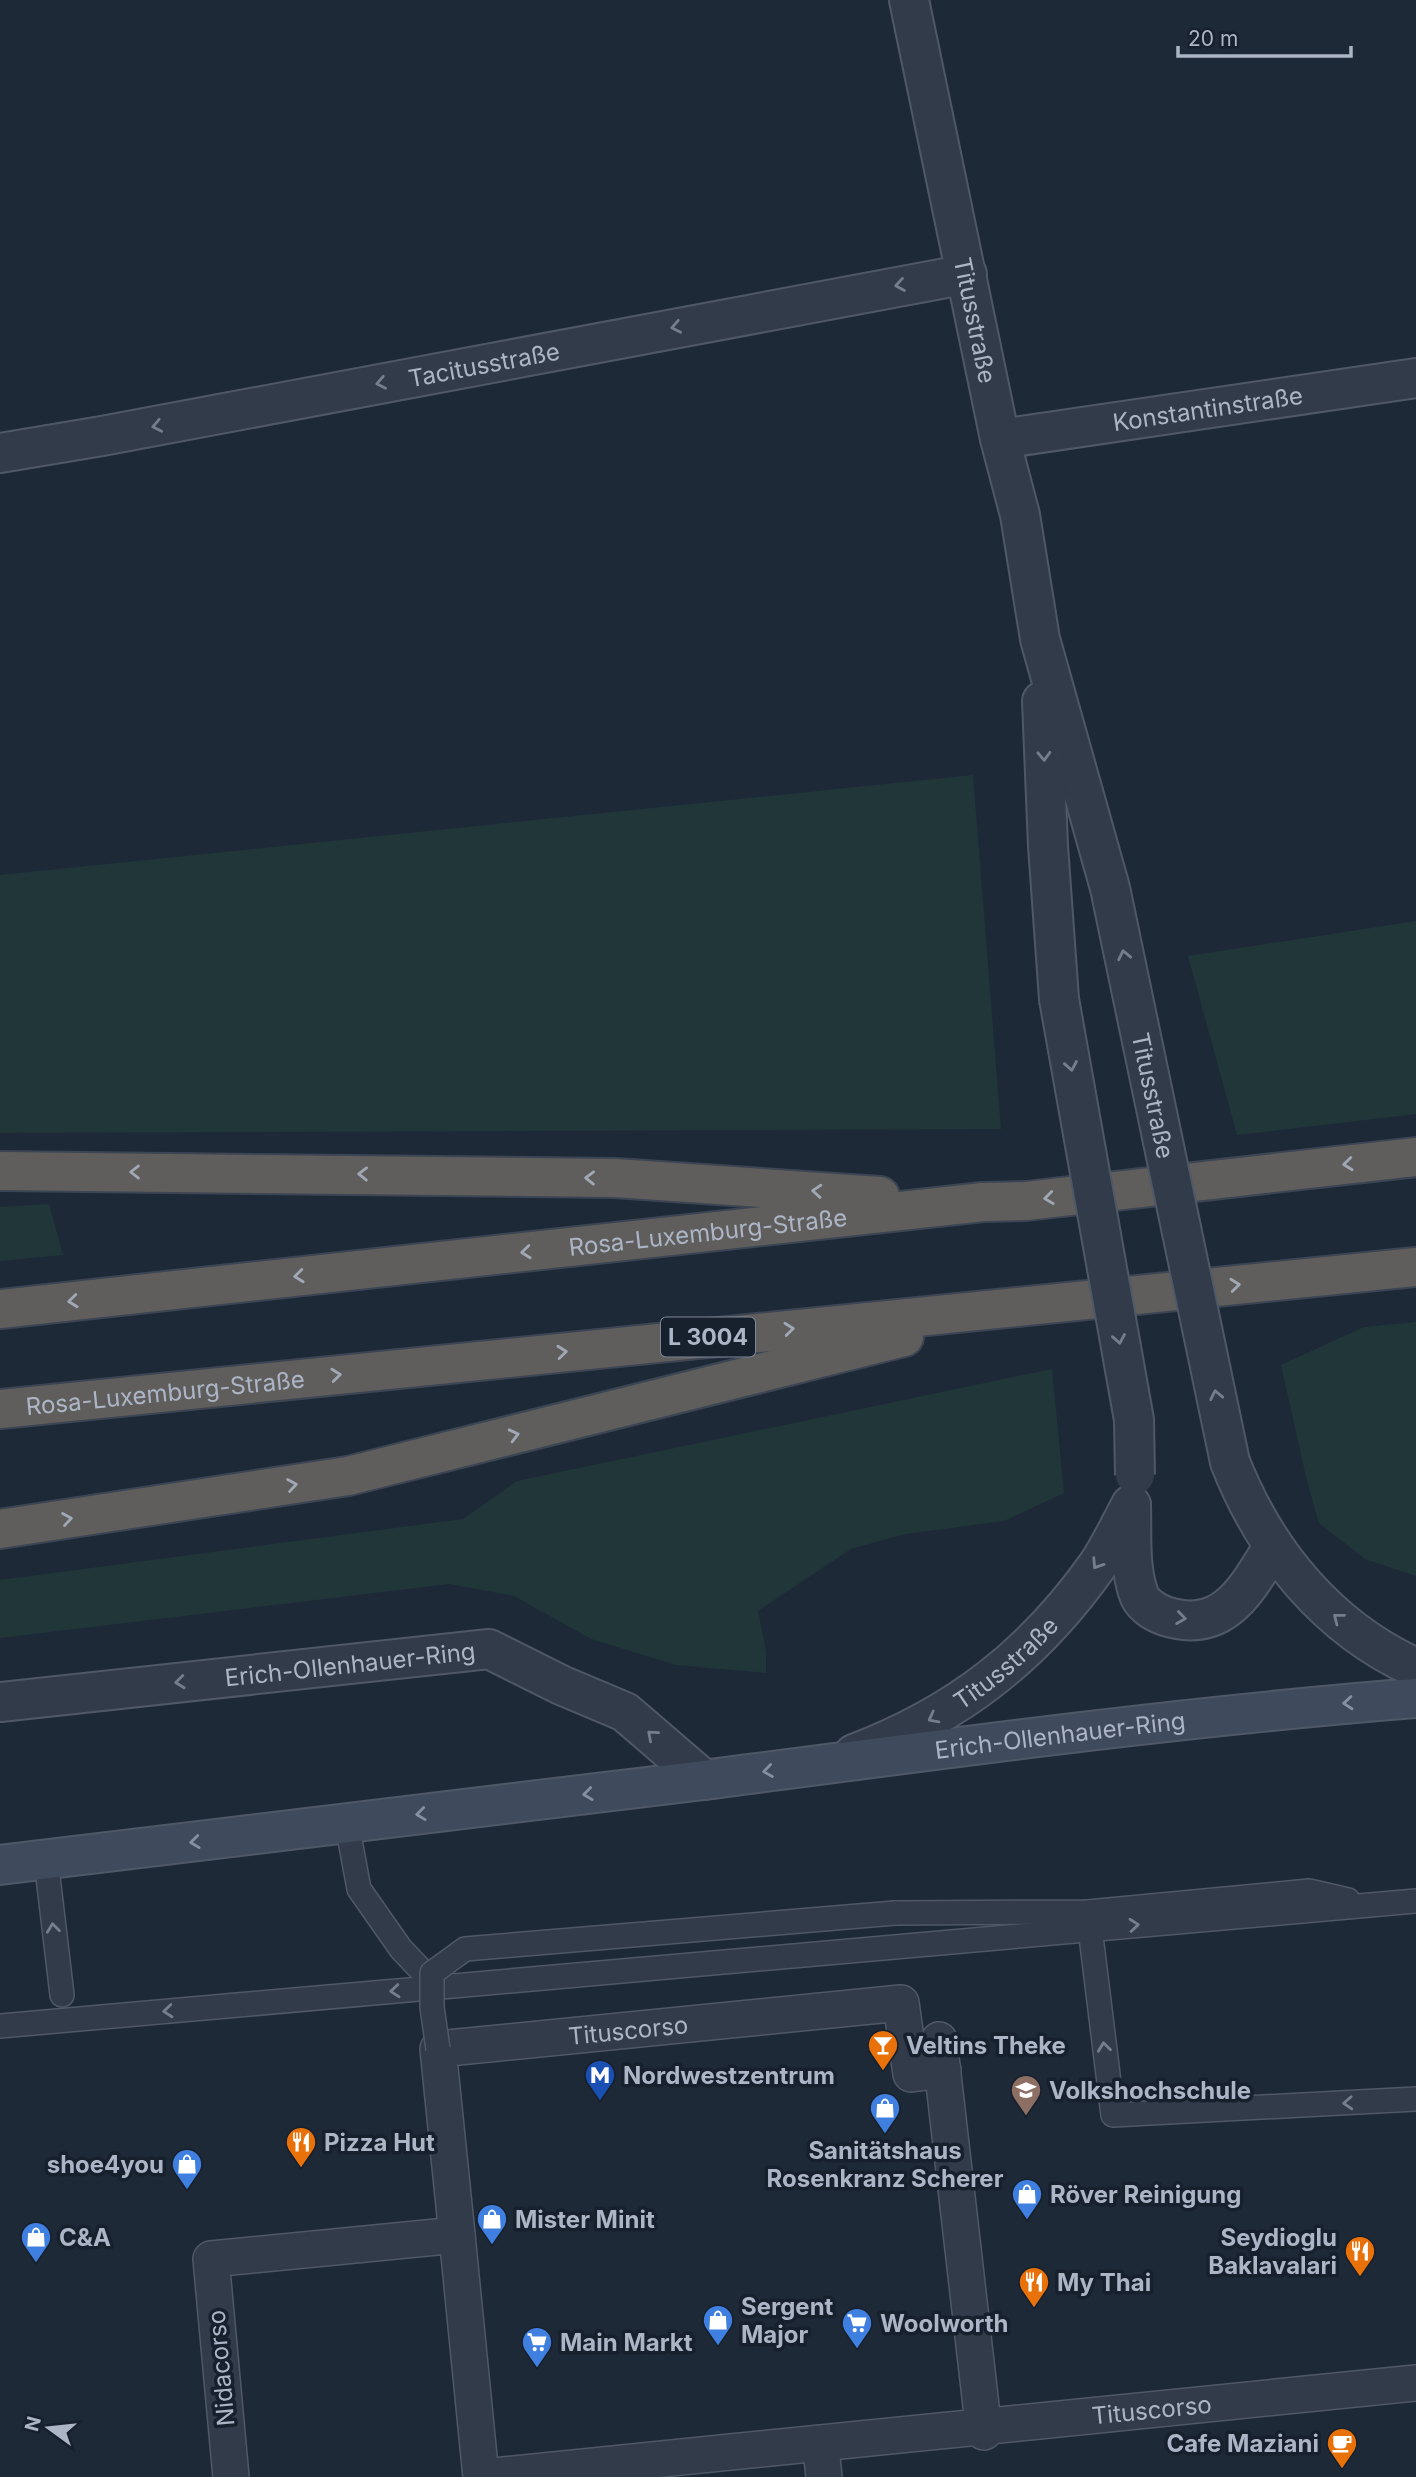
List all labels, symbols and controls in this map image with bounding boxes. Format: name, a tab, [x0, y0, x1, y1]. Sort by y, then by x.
scale bar	[1178, 14, 1351, 58]
text: 20 m	[1188, 26, 1238, 51]
street label: Titusstraße	[948, 255, 1003, 386]
one-way arrow	[894, 277, 906, 292]
one-way arrow	[670, 319, 682, 334]
street label: Tacitusstraße	[406, 336, 562, 393]
one-way arrow	[375, 375, 387, 390]
street label: Konstantinstraße	[1111, 380, 1305, 437]
one-way arrow	[151, 418, 163, 433]
one-way arrow	[1037, 751, 1052, 762]
one-way arrow	[1118, 949, 1133, 961]
street label: Titusstraße	[1126, 1030, 1181, 1161]
one-way arrow	[1063, 1060, 1078, 1072]
one-way arrow	[1342, 1156, 1353, 1171]
one-way arrow	[129, 1164, 140, 1180]
one-way arrow	[357, 1166, 367, 1182]
one-way arrow	[584, 1170, 595, 1185]
one-way arrow	[811, 1184, 822, 1199]
one-way arrow	[1043, 1191, 1055, 1206]
street label: Rosa-Luxemburg-Straße	[567, 1202, 849, 1262]
one-way arrow	[520, 1244, 531, 1259]
one-way arrow	[294, 1269, 305, 1284]
one-way arrow	[1229, 1277, 1240, 1292]
one-way arrow	[67, 1293, 78, 1308]
road number: L 3004	[661, 1318, 755, 1356]
one-way arrow	[784, 1322, 795, 1337]
one-way arrow	[1111, 1332, 1126, 1344]
one-way arrow	[557, 1345, 568, 1360]
street label: Rosa-Luxemburg-Straße	[24, 1364, 306, 1421]
one-way arrow	[331, 1368, 342, 1383]
one-way arrow	[1210, 1389, 1225, 1401]
one-way arrow	[508, 1429, 520, 1443]
one-way arrow	[287, 1477, 298, 1492]
one-way arrow	[62, 1511, 73, 1526]
one-way arrow	[1093, 1556, 1105, 1569]
street label: Titusstraße	[948, 1611, 1064, 1715]
one-way arrow	[1175, 1611, 1187, 1626]
one-way arrow	[1333, 1614, 1346, 1627]
street label: Erich-Ollenhauer-Ring	[223, 1636, 477, 1692]
one-way arrow	[174, 1674, 185, 1689]
one-way arrow	[1342, 1695, 1353, 1710]
street label: Erich-Ollenhauer-Ring	[933, 1706, 1187, 1764]
one-way arrow	[928, 1710, 940, 1723]
one-way arrow	[647, 1731, 660, 1743]
one-way arrow	[762, 1763, 773, 1778]
one-way arrow	[582, 1786, 593, 1801]
one-way arrow	[415, 1807, 427, 1822]
one-way arrow	[190, 1834, 201, 1849]
one-way arrow	[1129, 1918, 1140, 1933]
one-way arrow	[46, 1922, 61, 1933]
one-way arrow	[389, 1983, 400, 1998]
one-way arrow	[162, 2003, 173, 2018]
street label: Tituscorso	[567, 2010, 689, 2050]
bar icon: Veltins Theke	[866, 2028, 900, 2072]
place label: Veltins Theke	[906, 2031, 1066, 2060]
one-way arrow	[1097, 2042, 1112, 2053]
metro station icon: Nordwestzentrum	[583, 2058, 617, 2102]
place label: Nordwestzentrum	[623, 2061, 835, 2090]
school or university icon: Volkshochschule	[1009, 2073, 1043, 2117]
place label: Volkshochschule	[1049, 2076, 1251, 2105]
shop icon: Sanitätshaus Rosenkranz Scherer	[868, 2091, 902, 2135]
one-way arrow	[1342, 2095, 1353, 2110]
restaurant icon: Pizza Hut	[284, 2125, 318, 2169]
place label: Pizza Hut	[324, 2128, 435, 2157]
place label: Sanitätshaus Rosenkranz Scherer	[767, 2136, 1004, 2193]
shop icon: shoe4you	[170, 2147, 204, 2191]
place label: shoe4you	[47, 2150, 164, 2179]
shop icon: Röver Reinigung	[1010, 2177, 1044, 2221]
place label: Röver Reinigung	[1050, 2180, 1241, 2209]
shop icon: Mister Minit	[475, 2202, 509, 2246]
place label: Mister Minit	[515, 2205, 655, 2234]
shop icon: C&A	[19, 2220, 53, 2264]
place label: C&A	[59, 2223, 111, 2252]
place label: Seydioglu Baklavalari	[1208, 2223, 1337, 2280]
restaurant icon: Seydioglu Baklavalari	[1343, 2234, 1377, 2278]
restaurant icon: My Thai	[1017, 2265, 1051, 2309]
place label: My Thai	[1057, 2268, 1151, 2297]
place label: Sergent Major	[741, 2292, 834, 2349]
shop icon: Sergent Major	[701, 2303, 735, 2347]
supermarket icon: Woolworth	[840, 2306, 874, 2350]
street label: Nidacorso	[201, 2309, 241, 2427]
place label: Woolworth	[880, 2309, 1008, 2338]
supermarket icon: Main Markt	[520, 2325, 554, 2369]
place label: Main Markt	[560, 2328, 693, 2357]
street label: Tituscorso	[1090, 2389, 1213, 2430]
north arrow	[14, 2393, 84, 2463]
text: N	[20, 2414, 46, 2434]
cafe icon: Cafe Maziani	[1325, 2426, 1359, 2470]
place label: Cafe Maziani	[1166, 2429, 1319, 2458]

